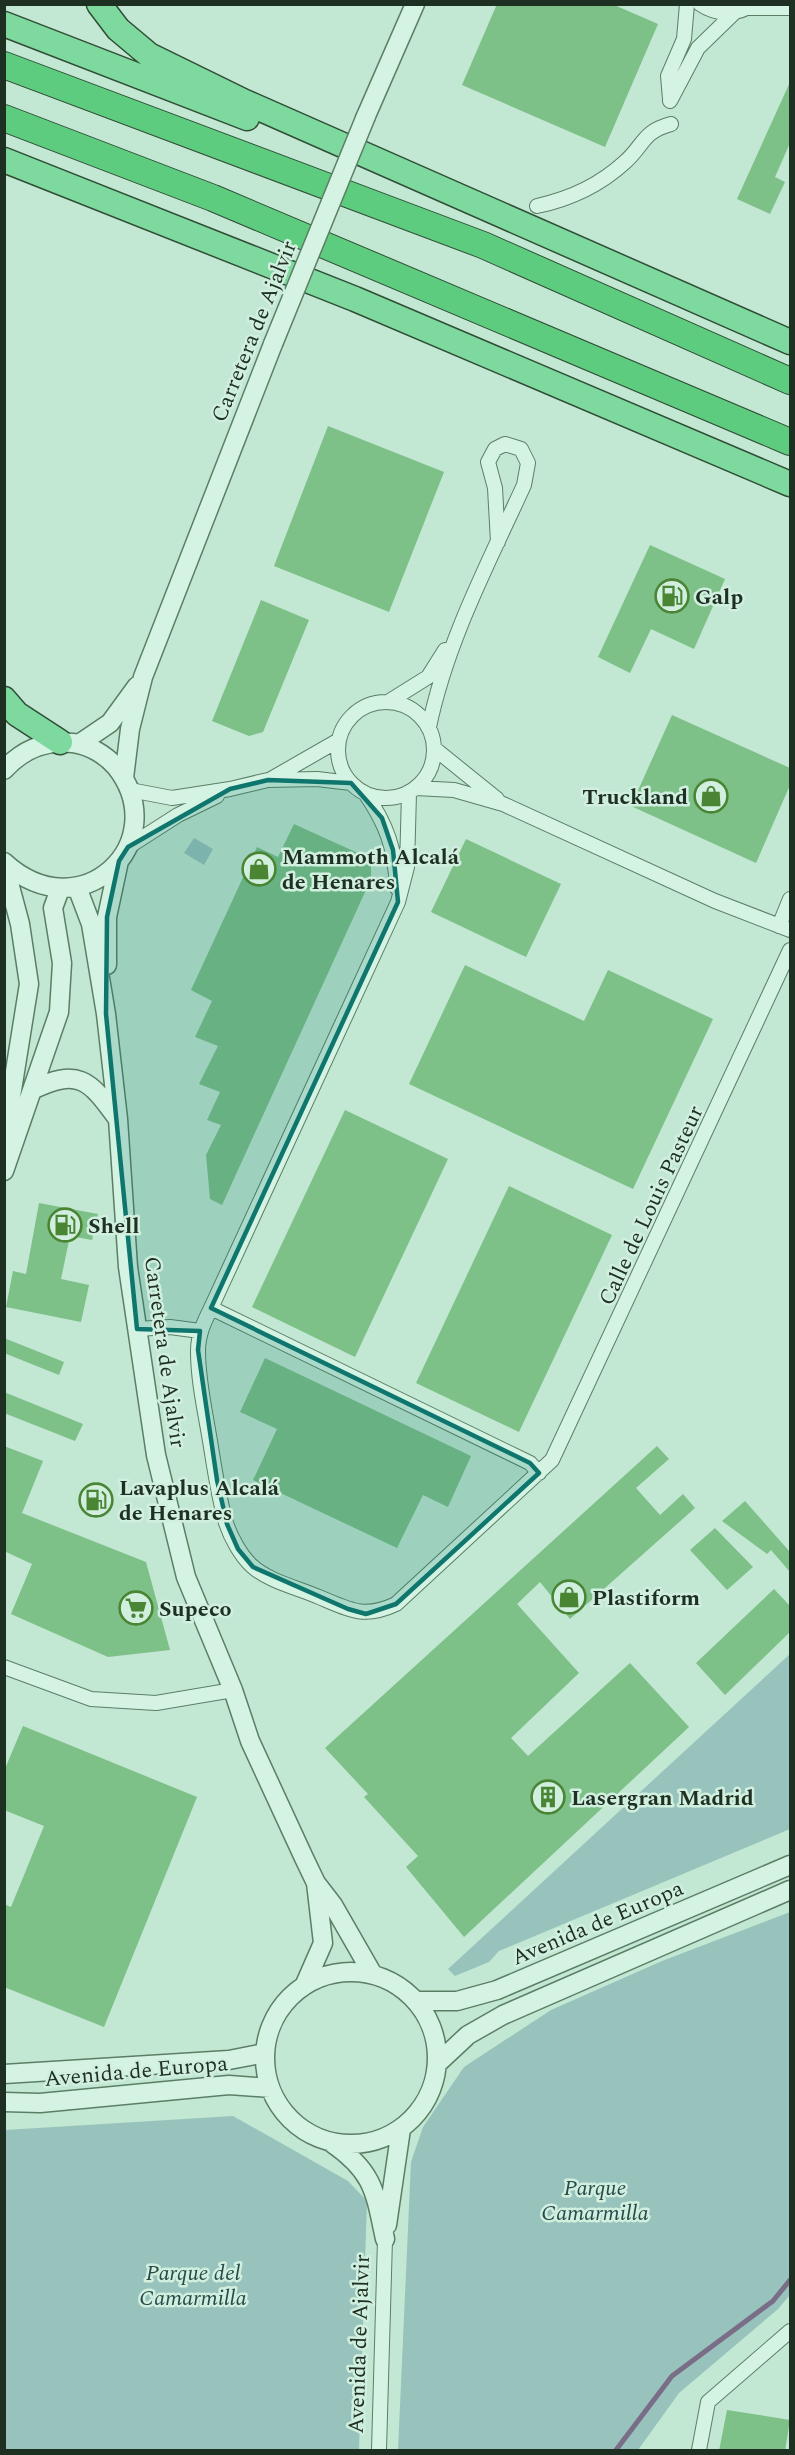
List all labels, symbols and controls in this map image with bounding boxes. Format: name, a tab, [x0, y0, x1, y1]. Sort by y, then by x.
street label: Carretera de Ajalvir	[203, 236, 306, 427]
fuel station icon: Galp	[654, 578, 690, 614]
place label: Galp	[695, 581, 743, 614]
shop icon: Truckland	[693, 778, 729, 814]
place label: Truckland	[582, 781, 688, 814]
place label: Mammoth Alcalá de Henares	[282, 841, 460, 899]
shop icon: Mammoth Alcalá de Henares	[241, 851, 277, 887]
street label: Calle de Louis Pasteur	[590, 1100, 712, 1311]
fuel station icon: Shell	[47, 1207, 83, 1243]
place label: Shell	[88, 1210, 139, 1243]
street label: Carretera de Ajalvir	[135, 1254, 194, 1450]
place label: Lavaplus Alcalá de Henares	[119, 1472, 280, 1530]
fuel station icon: Lavaplus Alcalá de Henares	[78, 1482, 114, 1518]
shop icon: Plastiform	[551, 1579, 587, 1615]
place label: Plastiform	[592, 1582, 700, 1615]
supermarket icon: Supeco	[118, 1590, 154, 1626]
place label: Supeco	[159, 1593, 232, 1626]
building icon: Lasergran Madrid	[530, 1779, 566, 1815]
place label: Lasergran Madrid	[571, 1782, 754, 1815]
street label: Avenida de Europa	[506, 1872, 689, 1975]
street label: Avenida de Europa	[43, 2047, 229, 2096]
park label: Parque Camarmilla	[541, 2172, 649, 2230]
street label: Avenida de Ajalvir	[340, 2253, 379, 2434]
park label: Parque del Camarmilla	[139, 2257, 247, 2315]

